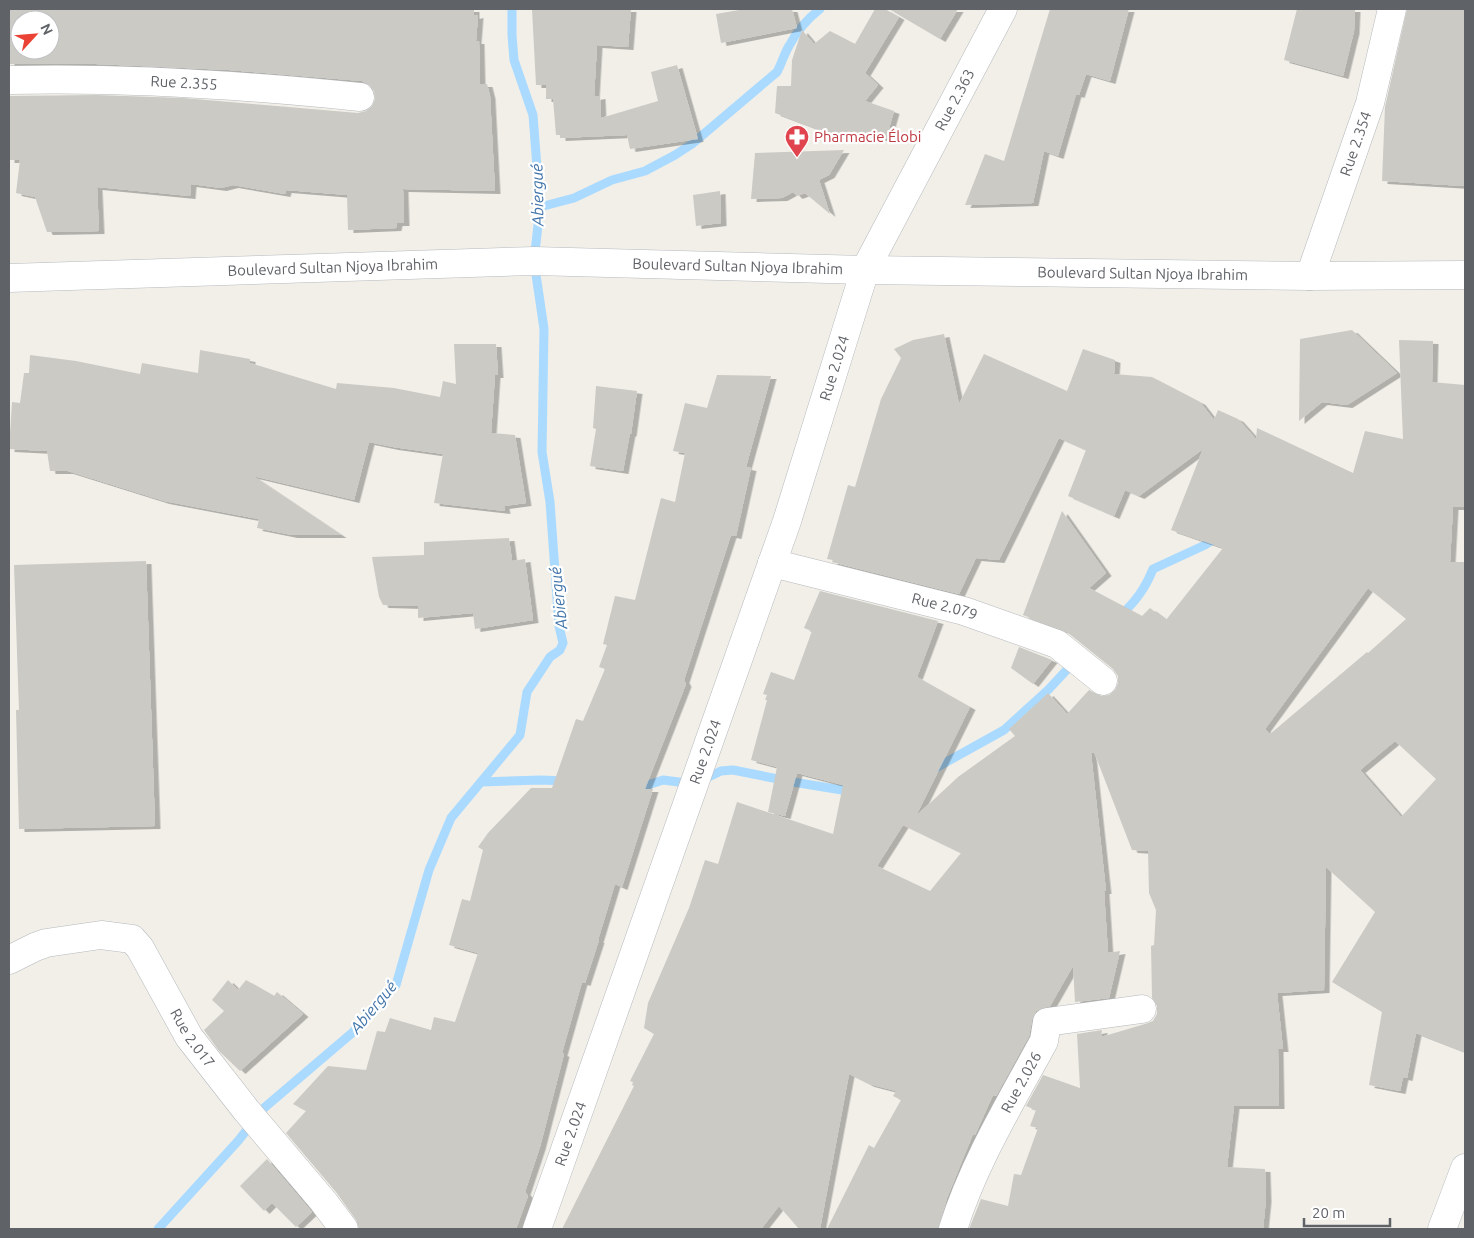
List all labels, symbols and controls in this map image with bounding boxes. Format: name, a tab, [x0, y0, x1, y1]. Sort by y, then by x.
north arrow	[10, 10, 60, 60]
text: N	[37, 21, 56, 38]
street label: Rue 2.363	[931, 66, 978, 133]
street label: Rue 2.355	[150, 72, 218, 93]
street label: Rue 2.354	[1336, 109, 1374, 178]
pharmacy icon: Pharmacie Élobi	[784, 124, 810, 158]
place label: Pharmacie Élobi	[814, 128, 921, 145]
water label: Abiergué	[527, 164, 547, 227]
street label: Boulevard Sultan Njoya Ibrahim	[227, 255, 438, 279]
street label: Boulevard Sultan Njoya Ibrahim	[632, 255, 843, 277]
street label: Boulevard Sultan Njoya Ibrahim	[1037, 263, 1248, 283]
street label: Rue 2.024	[816, 333, 852, 403]
water label: Abiergué	[546, 566, 570, 631]
street label: Rue 2.079	[910, 589, 980, 623]
street label: Rue 2.024	[686, 717, 724, 786]
water label: Abiergué	[345, 977, 400, 1037]
street label: Rue 2.017	[167, 1006, 218, 1071]
street label: Rue 2.026	[997, 1049, 1045, 1116]
street label: Rue 2.024	[551, 1099, 589, 1168]
scale bar	[1304, 1196, 1390, 1228]
text: 20 m	[1312, 1204, 1345, 1221]

